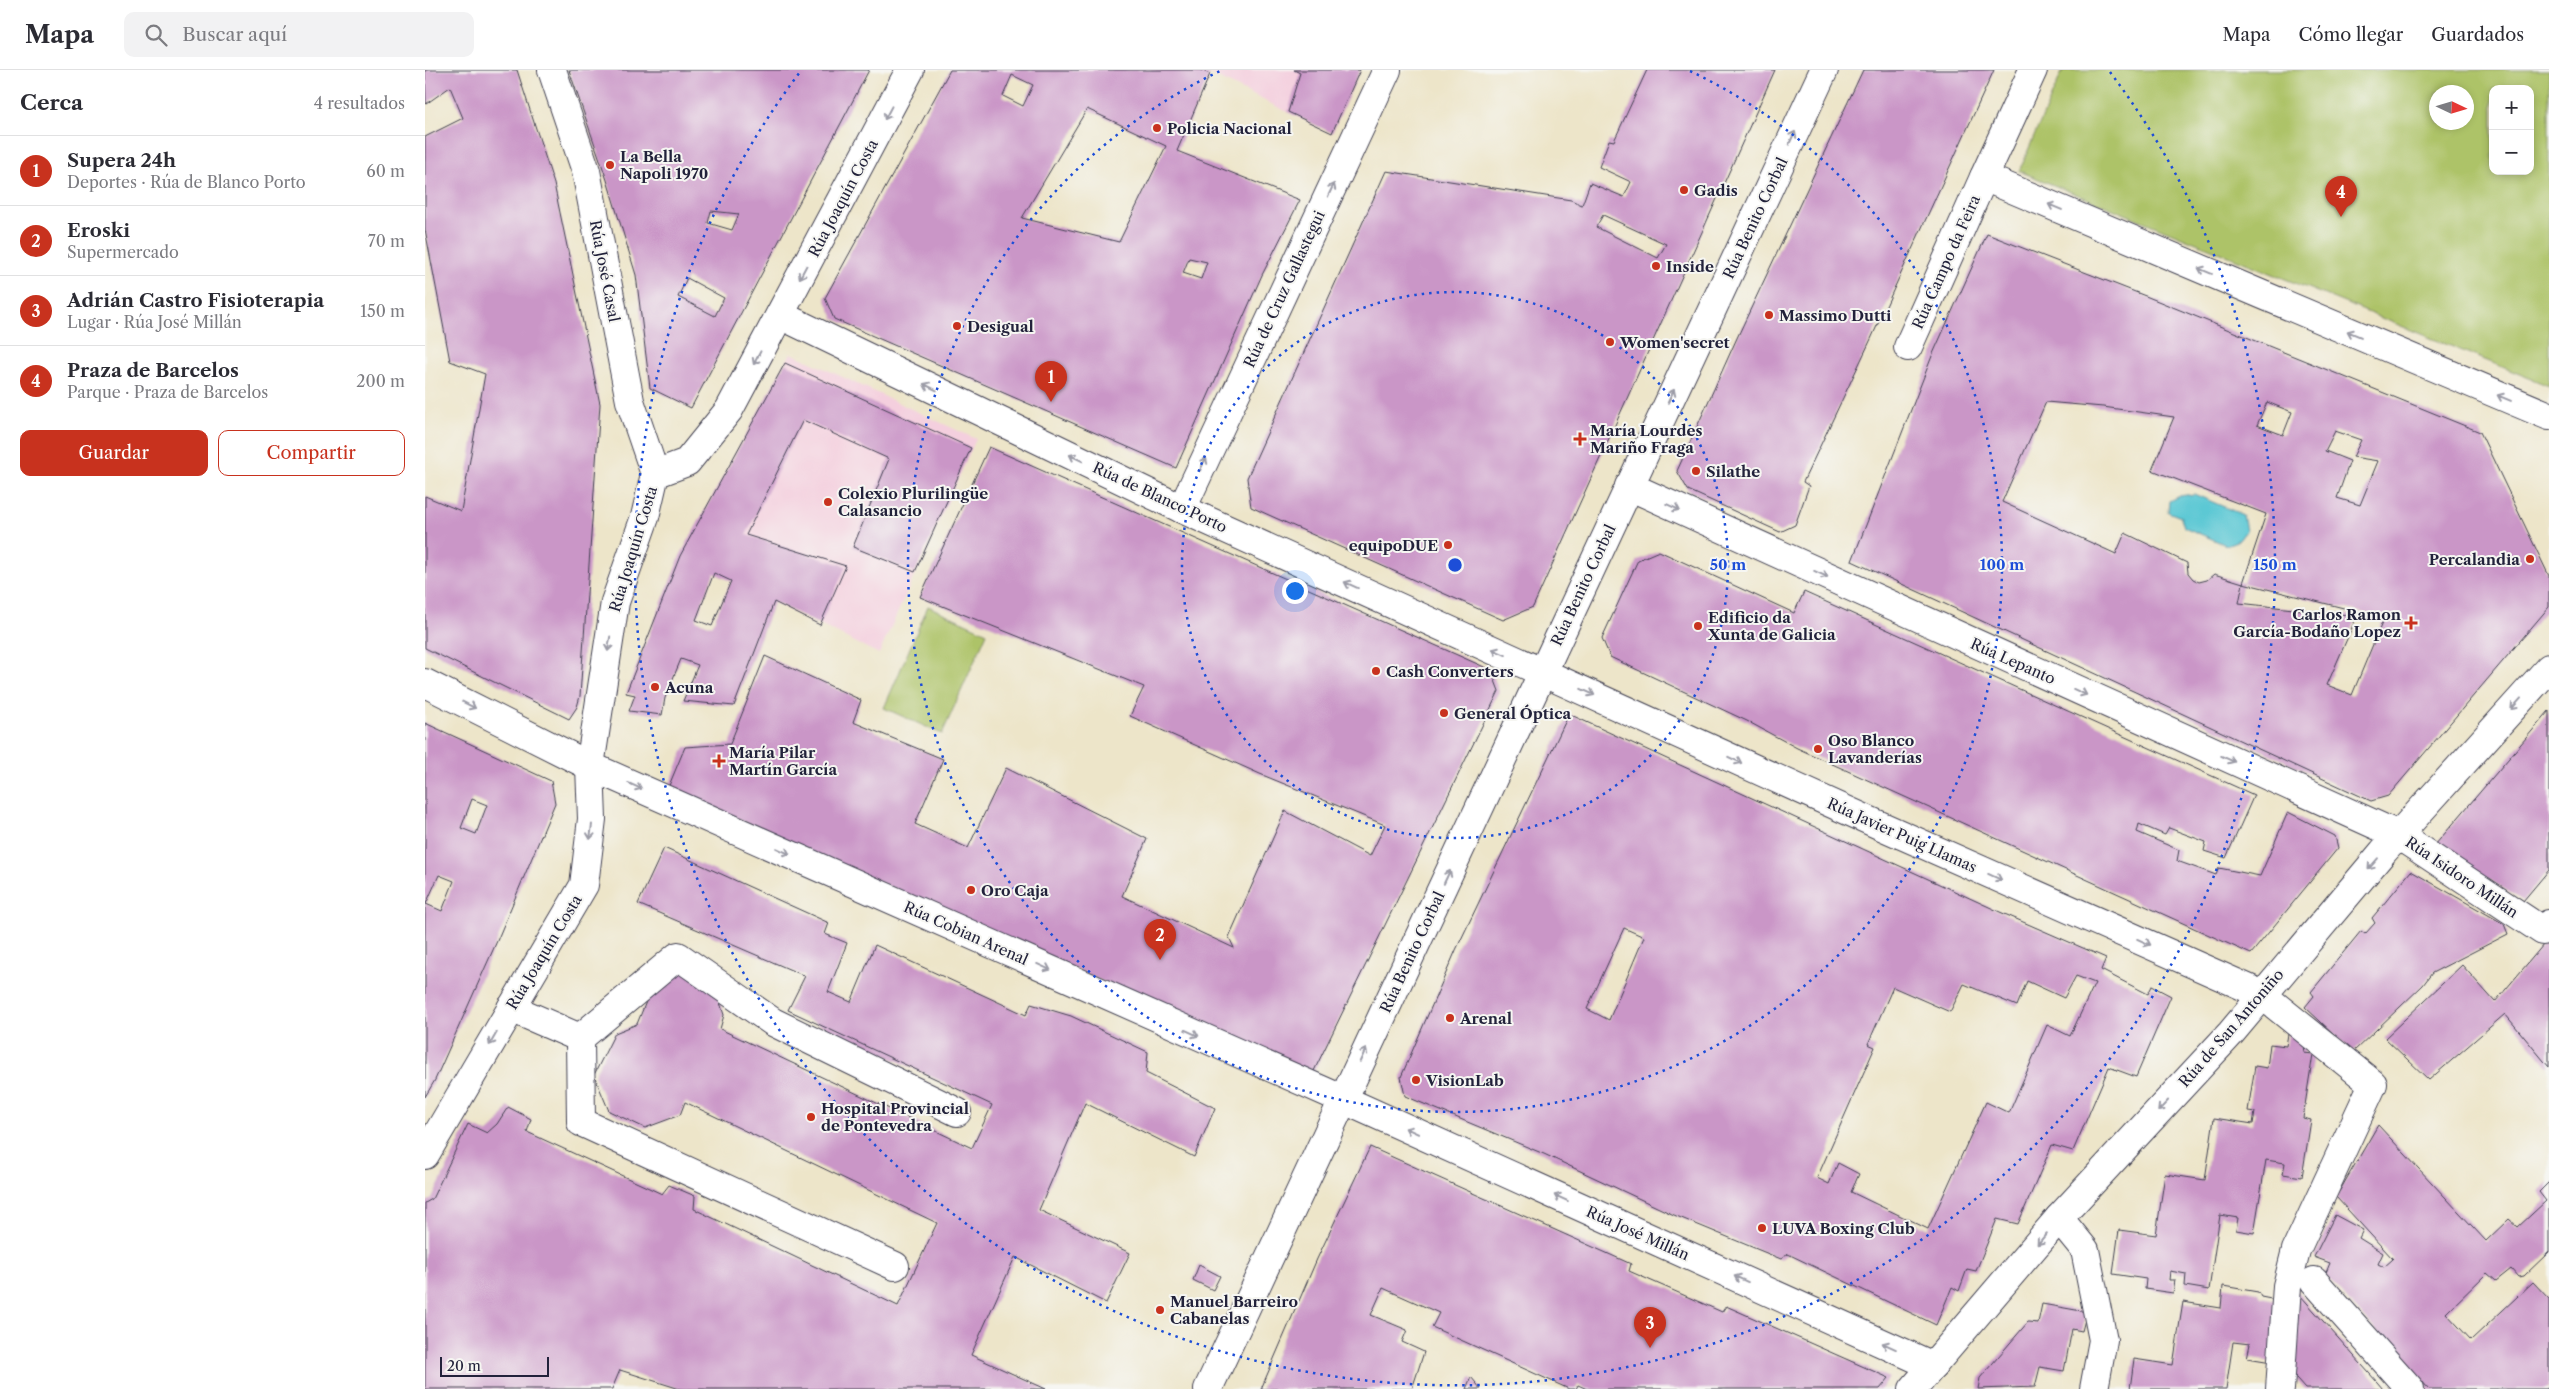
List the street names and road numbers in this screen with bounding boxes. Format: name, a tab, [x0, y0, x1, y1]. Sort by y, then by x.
street label: Rúa Joaquín Costa	[804, 136, 882, 260]
street label: Rúa Benito Corbal	[1719, 154, 1792, 282]
street label: Rúa Campo da Feira	[1908, 192, 1984, 332]
street label: Rúa de Cruz Gallastegui	[1239, 207, 1329, 370]
street label: Rúa José Casal	[586, 218, 624, 324]
street label: Rúa de Blanco Porto	[1090, 458, 1230, 536]
street label: Rúa Joaquín Costa	[605, 484, 661, 614]
street label: Rúa Benito Corbal	[1547, 521, 1620, 649]
street label: Rúa Lepanto	[1968, 634, 2058, 688]
street label: Rúa Javier Puig Llamas	[1824, 793, 1980, 877]
street label: Rúa Isidoro Millán	[2402, 832, 2522, 922]
street label: Rúa Benito Corbal	[1376, 888, 1449, 1016]
street label: Rúa Joaquín Costa	[502, 891, 586, 1013]
street label: Rúa Cobian Arenal	[901, 897, 1032, 969]
street label: Rúa de San Antoniño	[2175, 965, 2287, 1091]
street label: Rúa José Millán	[1583, 1202, 1693, 1264]

